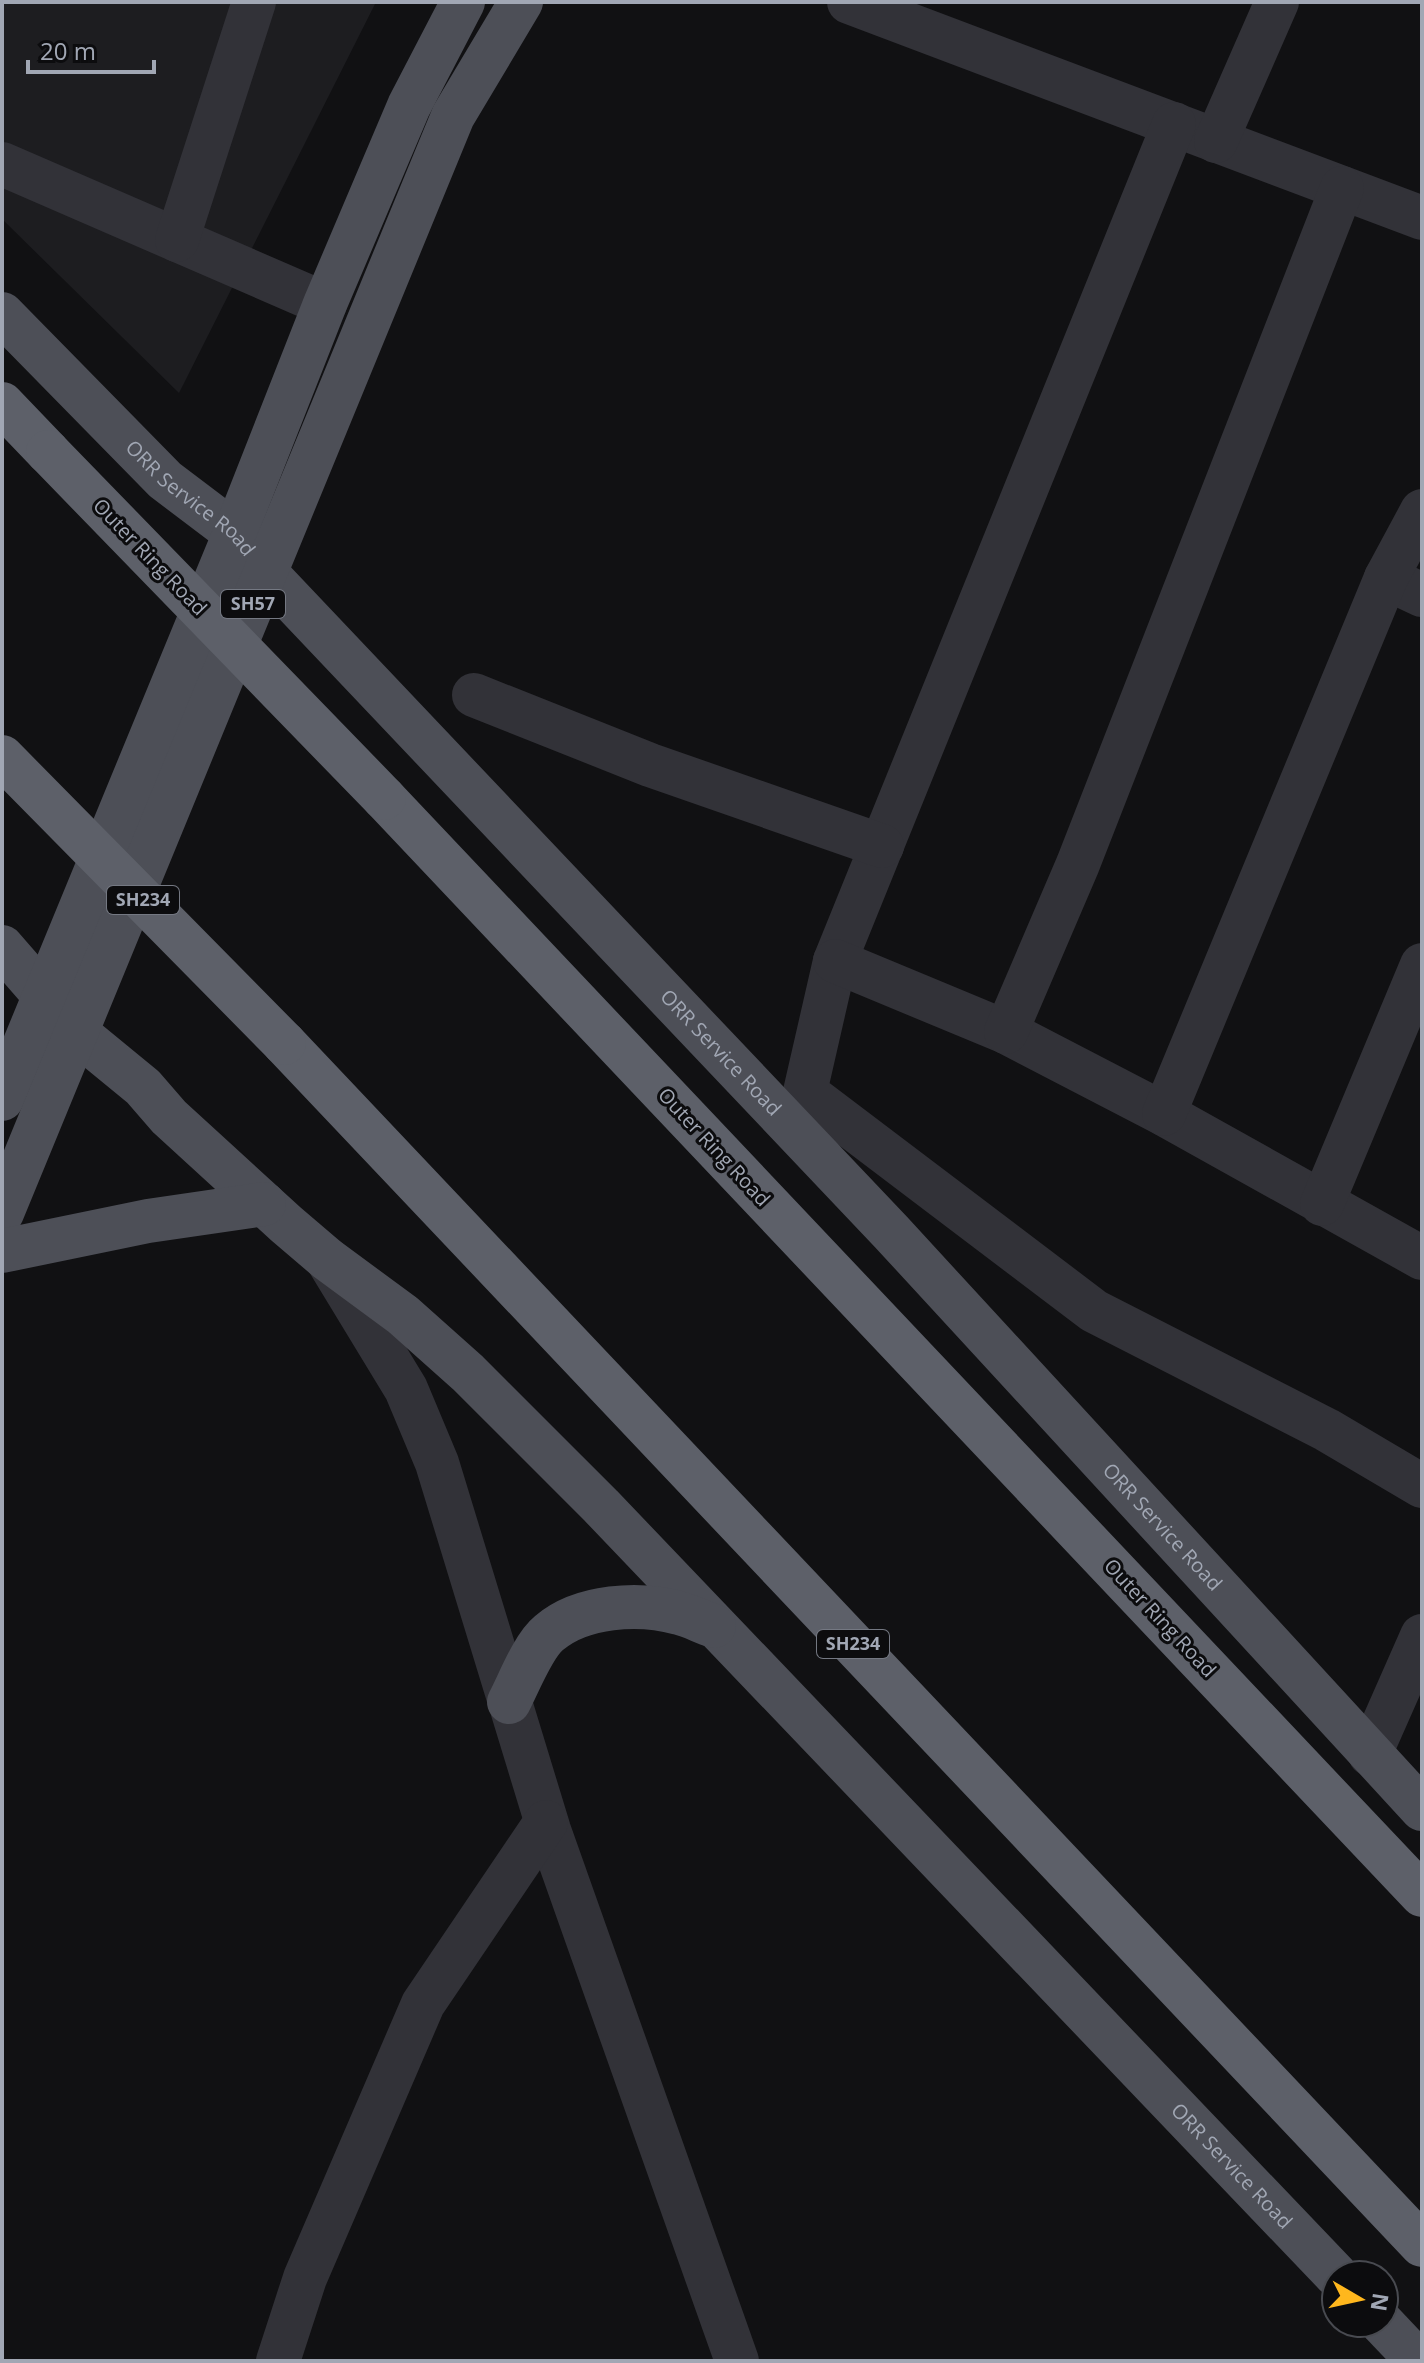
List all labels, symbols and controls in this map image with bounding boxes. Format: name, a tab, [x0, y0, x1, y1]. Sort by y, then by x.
scale bar	[28, 24, 154, 74]
text: 20 m	[40, 34, 96, 67]
street label: ORR Service Road	[120, 434, 262, 561]
street label: Outer Ring Road	[88, 492, 213, 621]
road number: SH57	[221, 590, 285, 618]
road number: SH234	[107, 886, 179, 914]
street label: ORR Service Road	[655, 983, 788, 1121]
street label: Outer Ring Road	[652, 1082, 776, 1212]
street label: ORR Service Road	[1097, 1457, 1228, 1596]
street label: Outer Ring Road	[1098, 1553, 1222, 1683]
road number: SH234	[817, 1630, 889, 1658]
street label: ORR Service Road	[1165, 2097, 1299, 2234]
north arrow	[1320, 2259, 1400, 2339]
text: N	[1365, 2291, 1397, 2313]

